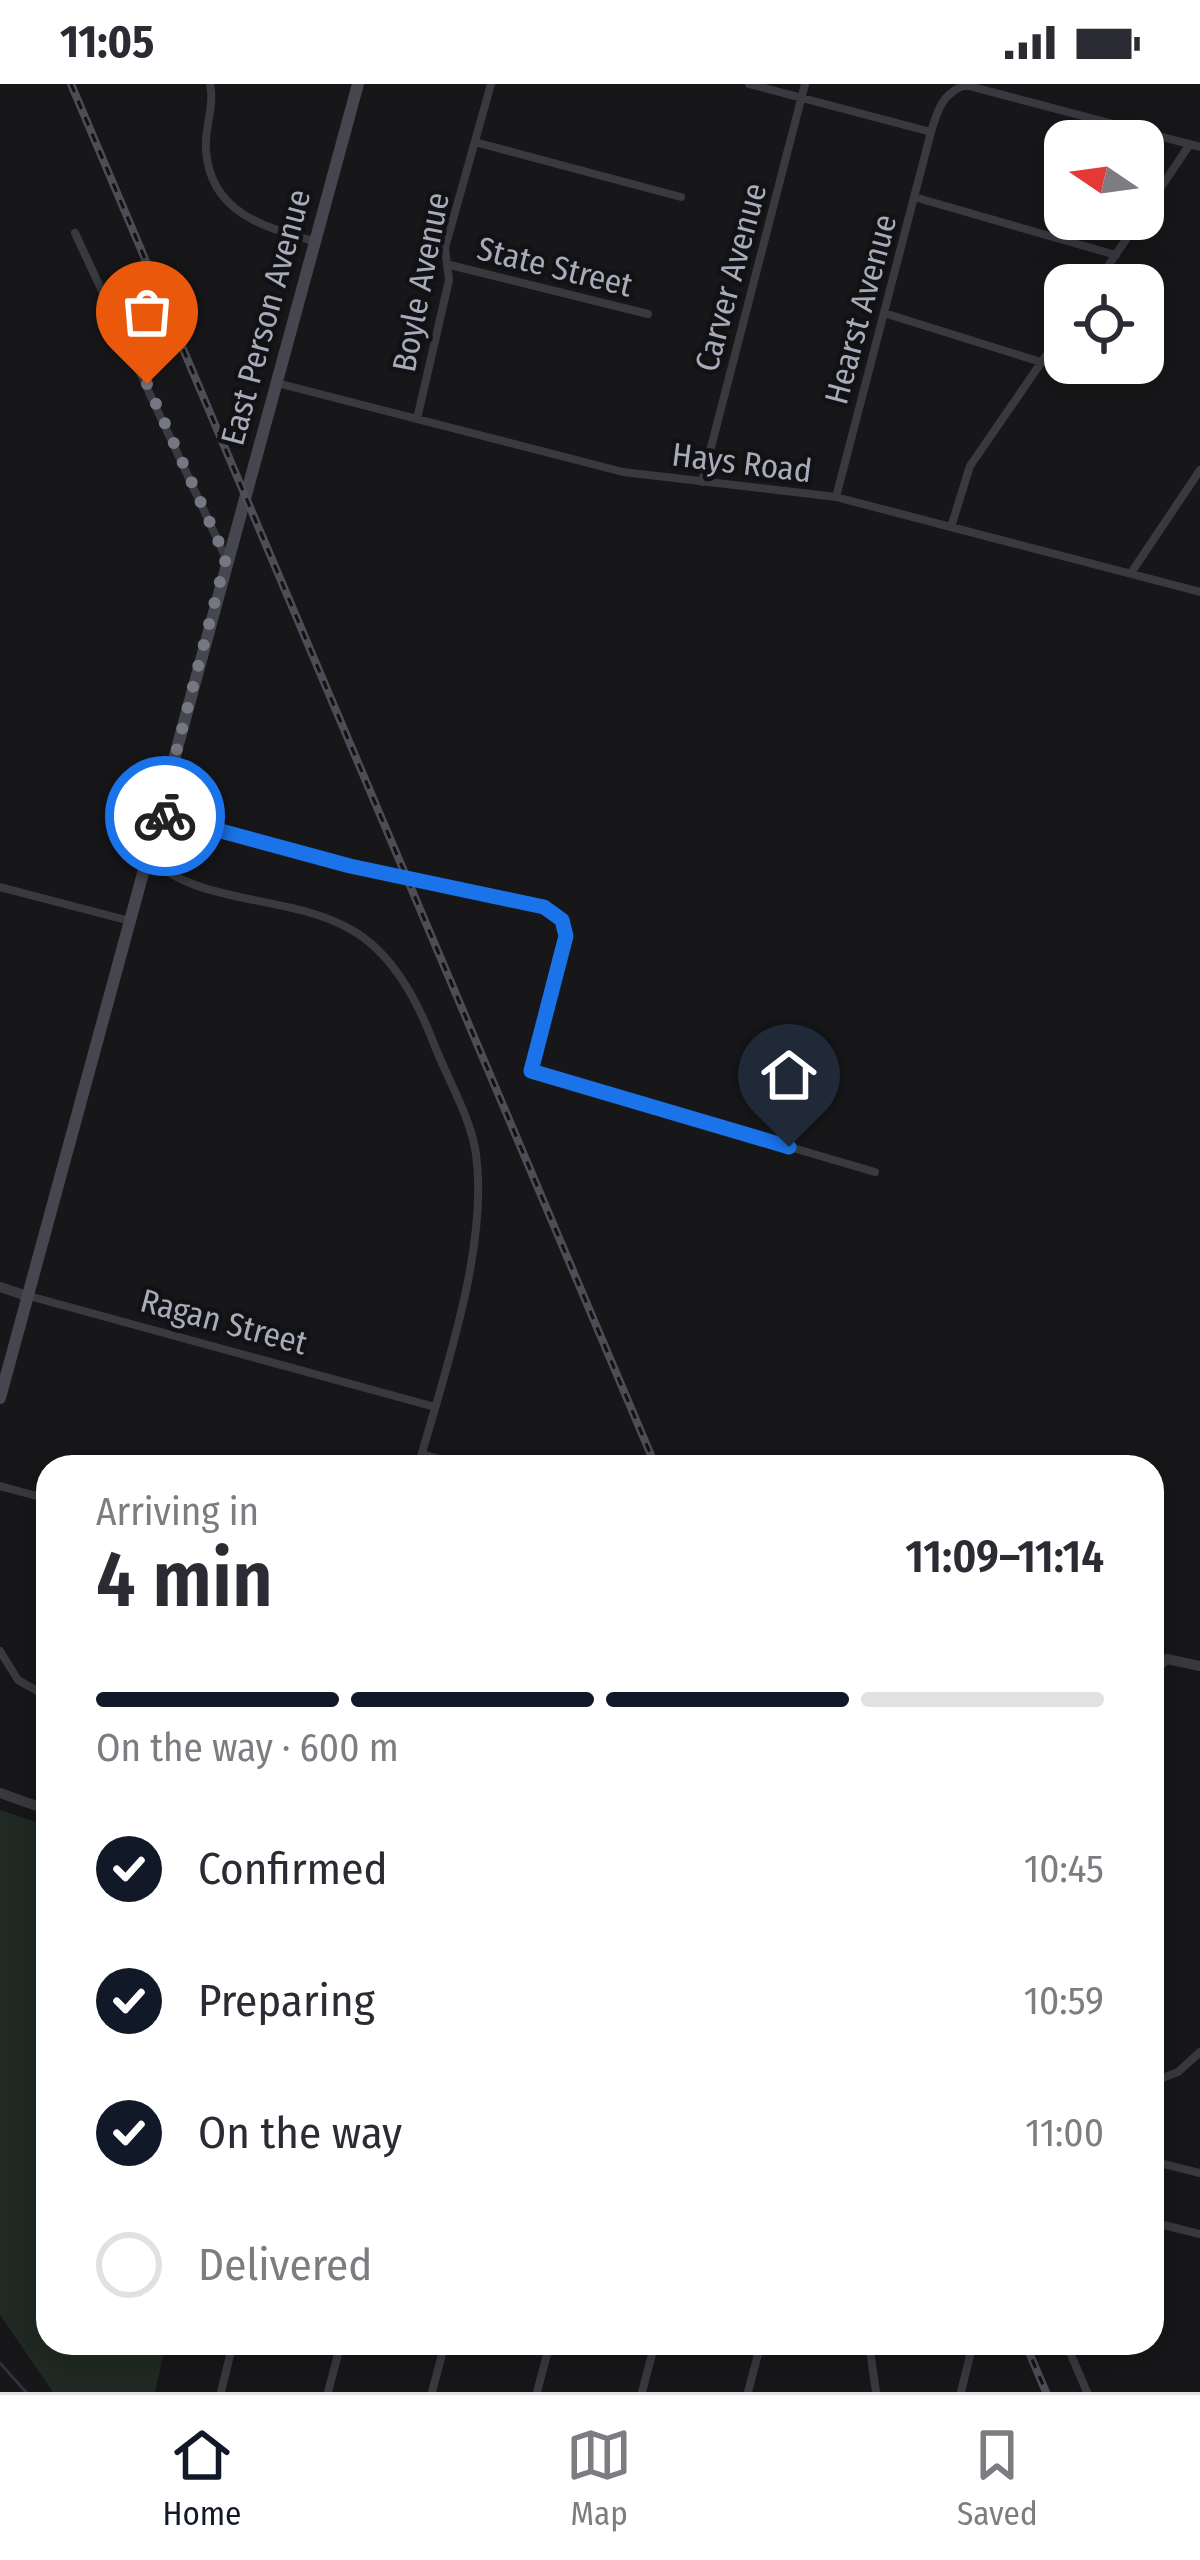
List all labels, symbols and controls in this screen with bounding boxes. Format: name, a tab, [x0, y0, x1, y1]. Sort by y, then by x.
text: 11:05	[60, 15, 154, 69]
north arrow	[1044, 120, 1164, 240]
map controls	[1044, 120, 1164, 384]
street label: Carver Avenue	[687, 179, 775, 376]
street label: East Person Avenue	[213, 185, 319, 449]
street label: Boyle Avenue	[384, 189, 458, 375]
street label: Hearst Avenue	[816, 210, 906, 409]
street label: State Street	[473, 228, 637, 306]
pin	[96, 261, 198, 384]
button: locate	[1044, 264, 1164, 384]
icon: bag	[114, 279, 180, 345]
street label: Hays Road	[670, 435, 814, 491]
courier	[105, 756, 225, 876]
icon: bike	[132, 783, 198, 849]
pin	[738, 1024, 840, 1147]
icon: home	[756, 1042, 822, 1108]
street label: Ragan Street	[136, 1281, 312, 1363]
text: Arriving in	[96, 1489, 259, 1535]
text: 11:09–11:14	[905, 1530, 1104, 1584]
text: 4 min	[96, 1533, 273, 1627]
text: On the way · 600 m	[96, 1725, 399, 1771]
icon: check	[96, 1836, 162, 1902]
text: Confirmed	[198, 1842, 388, 1896]
text: 10:45	[1024, 1846, 1104, 1892]
icon: check	[96, 1968, 162, 2034]
text: Preparing	[198, 1974, 375, 2028]
text: 10:59	[1024, 1978, 1104, 2024]
icon: check	[96, 2100, 162, 2166]
text: On the way	[198, 2106, 402, 2160]
text: 11:00	[1025, 2110, 1104, 2156]
text: Delivered	[198, 2238, 372, 2292]
tab: Home	[162, 2422, 241, 2534]
tab: Map	[566, 2422, 632, 2534]
tab: Saved	[957, 2422, 1038, 2534]

